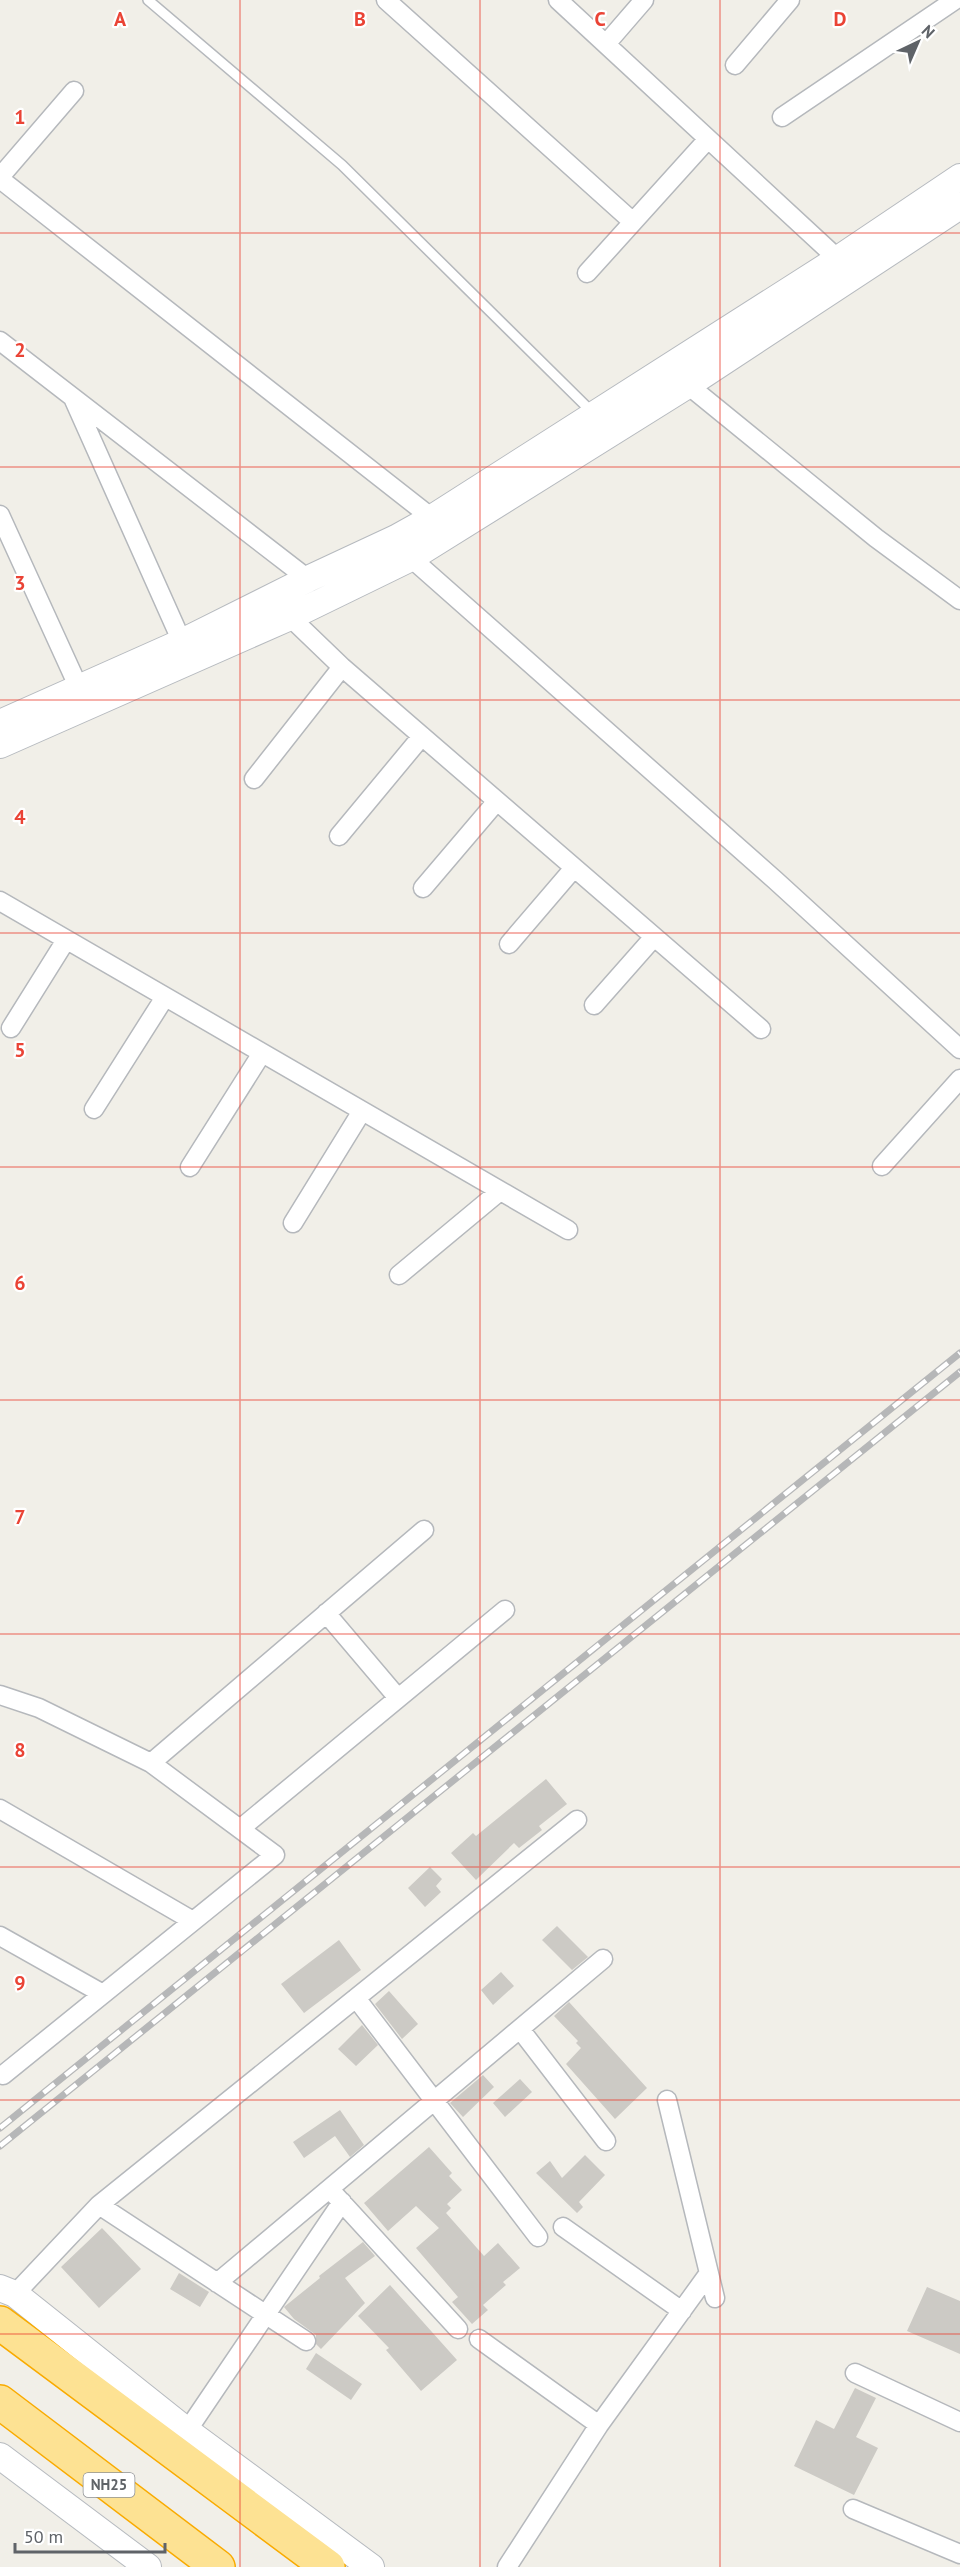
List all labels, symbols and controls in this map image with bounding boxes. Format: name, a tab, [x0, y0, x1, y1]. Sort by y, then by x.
text: A	[114, 6, 127, 32]
text: B	[354, 6, 366, 32]
text: C	[594, 6, 606, 32]
text: D	[834, 6, 847, 32]
north arrow	[888, 12, 948, 72]
text: N	[918, 20, 939, 42]
text: 1	[14, 104, 26, 130]
text: 2	[14, 337, 26, 363]
text: 3	[14, 570, 26, 596]
text: 4	[14, 804, 26, 830]
text: 5	[14, 1037, 26, 1063]
text: 6	[14, 1270, 26, 1296]
text: 7	[14, 1504, 26, 1530]
text: 8	[14, 1737, 26, 1763]
text: 9	[14, 1970, 26, 1996]
road number: NH25	[84, 2473, 134, 2497]
scale bar	[15, 2516, 165, 2554]
text: 50 m	[24, 2525, 63, 2548]

